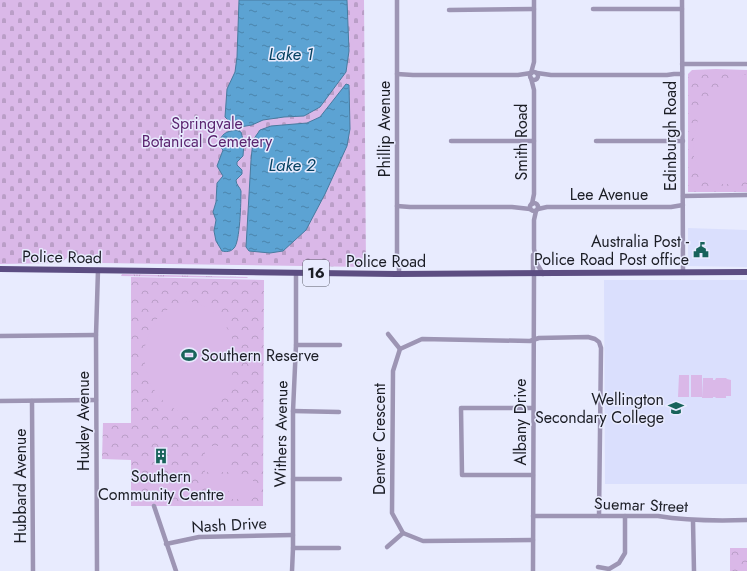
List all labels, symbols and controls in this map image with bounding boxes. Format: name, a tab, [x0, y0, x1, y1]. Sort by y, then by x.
water label: Lake 1	[269, 42, 313, 66]
street label: Phillip Avenue	[373, 81, 396, 177]
street label: Edinburgh Road	[659, 81, 682, 191]
street label: Smith Road	[510, 104, 533, 180]
park label: Springvale Botanical Cemetery	[142, 112, 273, 153]
water label: Lake 2	[269, 153, 316, 177]
street label: Lee Avenue	[570, 183, 648, 206]
place label: Australia Post - Police Road Post office	[534, 230, 690, 271]
public building icon: Australia Post - Police Road Post office	[692, 241, 710, 259]
street label: Police Road	[22, 245, 102, 269]
street label: Police Road	[346, 250, 426, 273]
road number: 16	[303, 260, 329, 286]
place label: Southern Reserve	[201, 344, 319, 367]
sports icon: Southern Reserve	[180, 346, 198, 364]
street label: Huxley Avenue	[72, 371, 95, 471]
street label: Albany Drive	[509, 379, 532, 465]
street label: Withers Avenue	[269, 380, 293, 488]
street label: Denver Crescent	[368, 383, 391, 495]
place label: Wellington Secondary College	[535, 388, 664, 429]
school or university icon: Wellington Secondary College	[667, 399, 685, 417]
street label: Hubbard Avenue	[9, 428, 32, 544]
building icon: Southern Community Centre	[152, 447, 170, 465]
place label: Southern Community Centre	[98, 465, 224, 506]
street label: Suemar Street	[594, 492, 689, 518]
street label: Nash Drive	[191, 512, 267, 538]

